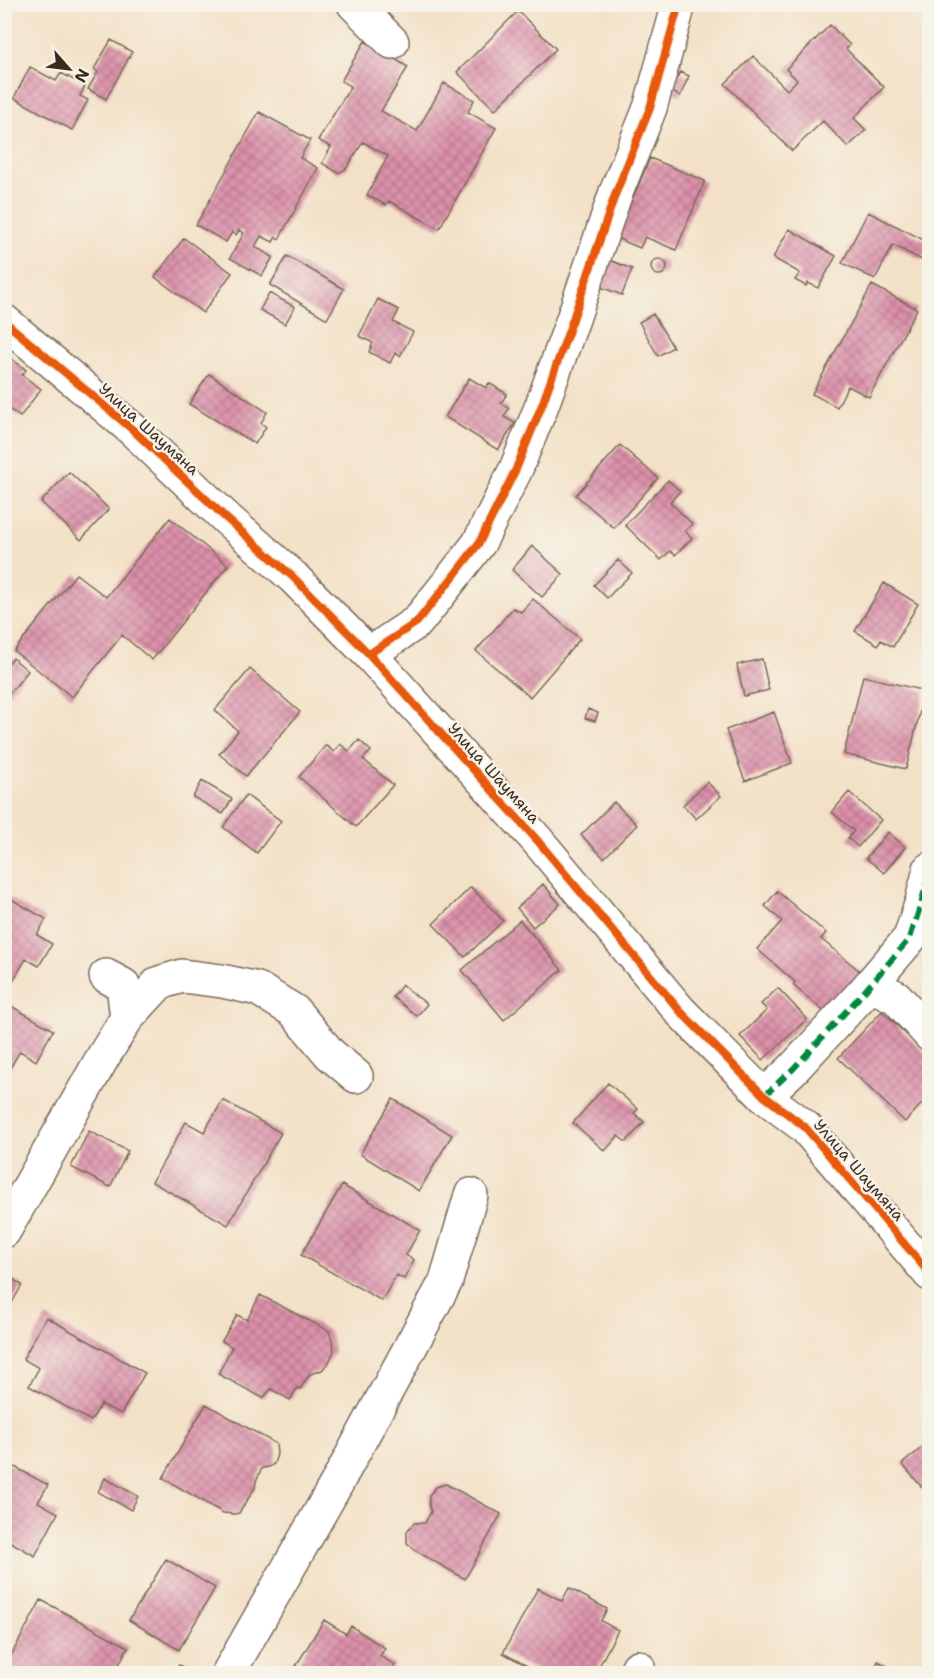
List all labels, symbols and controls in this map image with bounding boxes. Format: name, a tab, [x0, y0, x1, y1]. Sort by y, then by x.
north arrow	[39, 39, 99, 99]
text: N	[70, 65, 94, 86]
street label: Улица Шаумяна	[94, 378, 204, 480]
street label: Улица Шаумяна	[443, 718, 545, 828]
street label: Улица Шаумяна	[809, 1115, 909, 1225]

